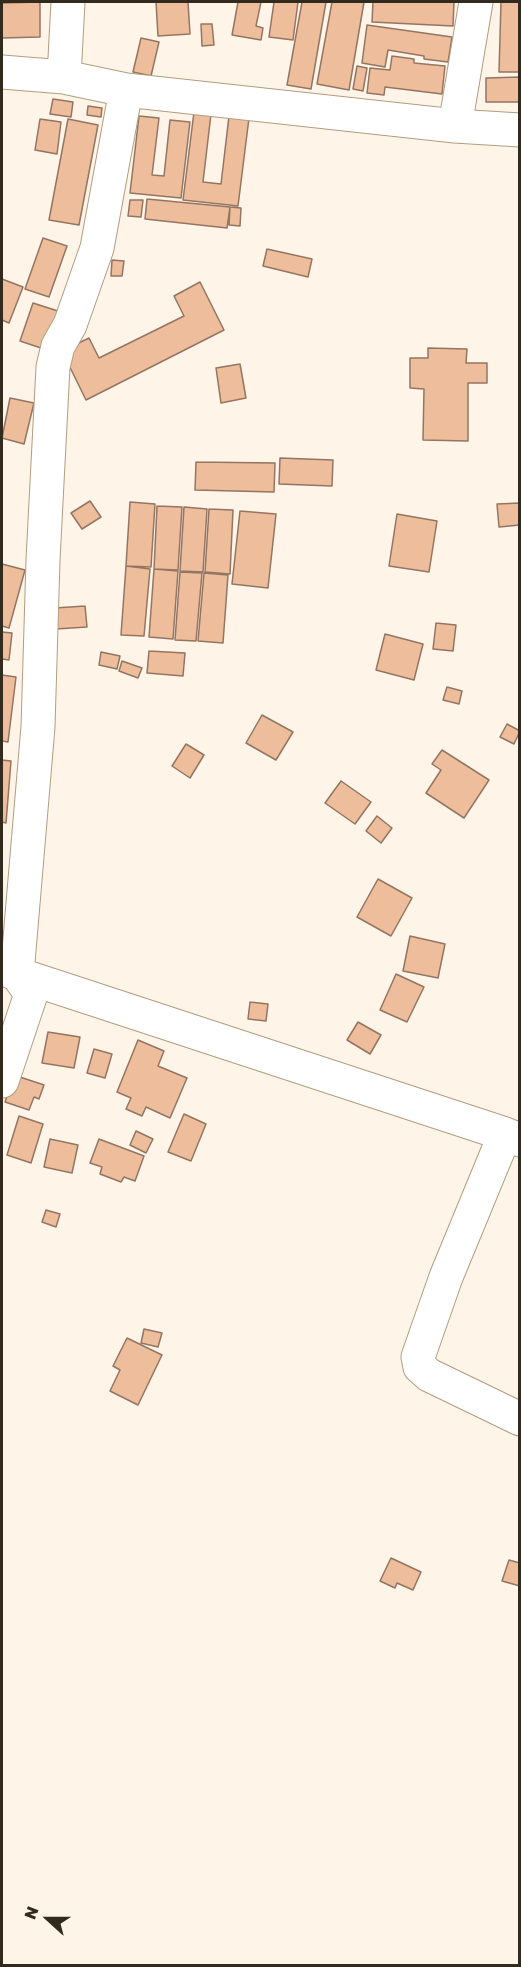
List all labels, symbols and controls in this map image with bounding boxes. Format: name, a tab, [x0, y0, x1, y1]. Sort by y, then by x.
north arrow	[18, 1889, 78, 1949]
text: N	[20, 1903, 43, 1922]

